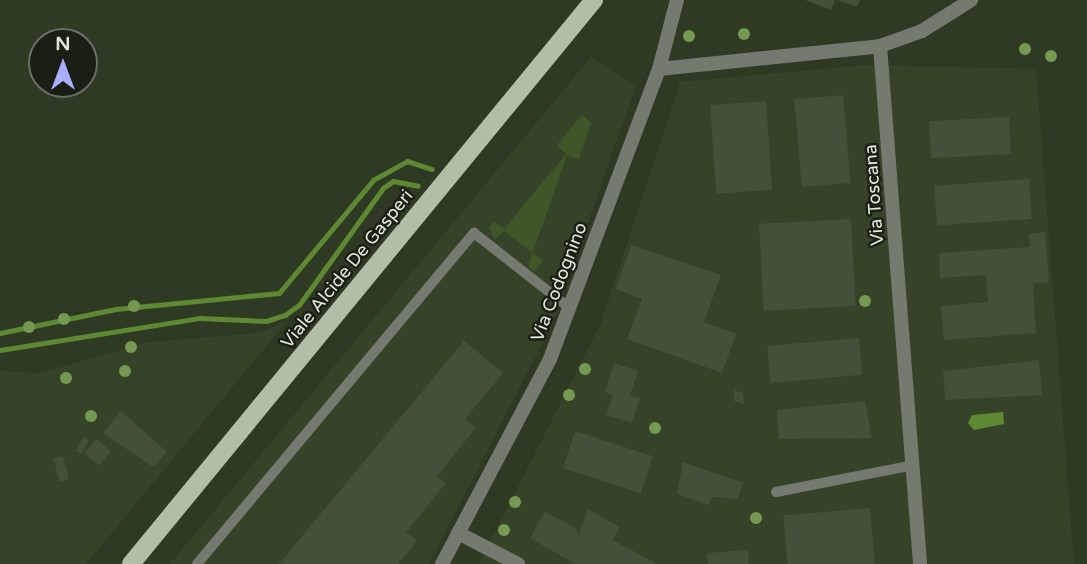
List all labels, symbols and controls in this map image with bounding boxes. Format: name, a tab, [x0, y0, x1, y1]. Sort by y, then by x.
north arrow	[28, 28, 98, 98]
text: N	[55, 33, 71, 55]
street label: Via Toscana	[860, 143, 888, 247]
street label: Viale Alcide De Gasperi	[276, 185, 418, 353]
street label: Via Codognino	[526, 219, 592, 345]

